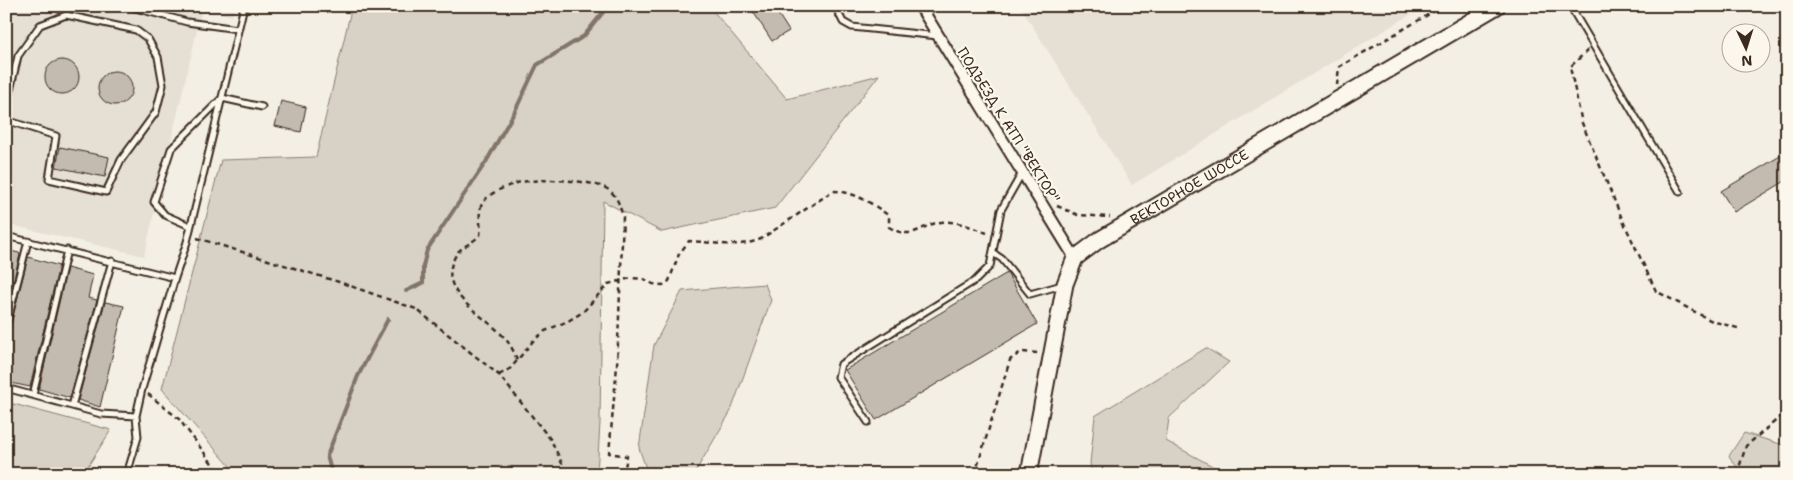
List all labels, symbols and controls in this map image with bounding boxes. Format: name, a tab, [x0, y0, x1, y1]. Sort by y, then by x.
north arrow	[1720, 22, 1770, 72]
street label: ПОДЪЕЗД К АТП "ВЕКТОР"	[954, 44, 1064, 206]
text: N	[1741, 52, 1753, 70]
street label: ВЕКТОРНОЕ ШОССЕ	[1127, 145, 1252, 229]

